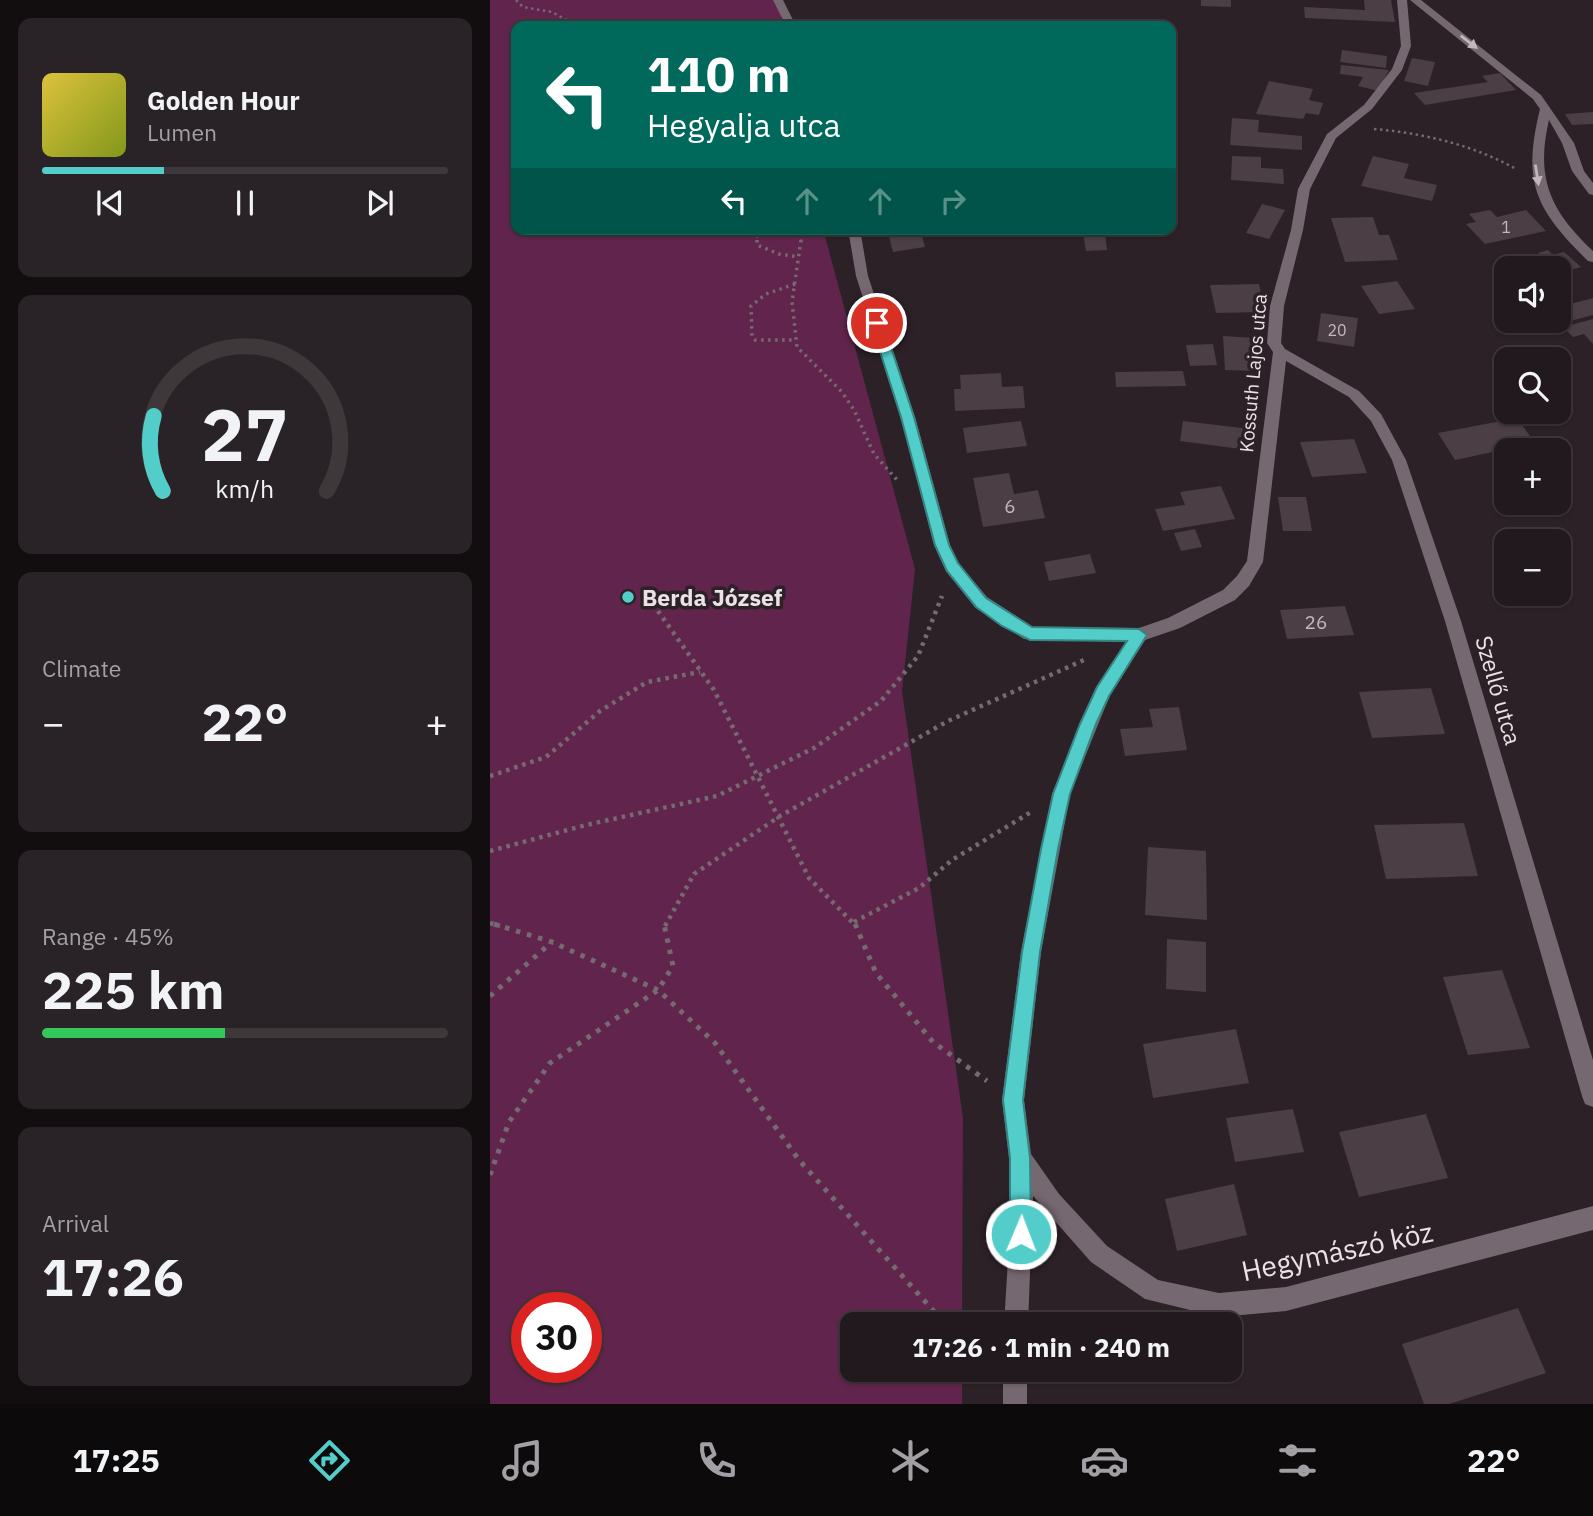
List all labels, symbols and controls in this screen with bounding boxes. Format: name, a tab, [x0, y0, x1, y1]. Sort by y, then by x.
one-way arrow	[1459, 34, 1477, 49]
text: 110 m	[647, 42, 791, 105]
icon: left	[532, 49, 623, 140]
text: Golden Hour	[147, 83, 300, 117]
text: Hegyalja utca	[647, 104, 841, 146]
text: Lumen	[147, 117, 217, 147]
one-way arrow	[1532, 164, 1543, 186]
icon: left	[715, 182, 753, 220]
icon: ahead	[788, 182, 826, 220]
icon: ahead	[861, 182, 899, 220]
icon: right	[934, 182, 972, 220]
icon: previous	[91, 184, 129, 222]
icon: pause	[226, 184, 264, 222]
icon: next	[361, 184, 399, 222]
house number: 1	[1501, 217, 1511, 237]
map controls	[1494, 256, 1571, 606]
button: sound	[1494, 256, 1571, 333]
pin	[847, 293, 907, 353]
street label: Kossuth Lajos utca	[1234, 293, 1272, 453]
icon: arrive	[858, 304, 896, 342]
house number: 20	[1327, 320, 1347, 340]
button: search	[1494, 347, 1571, 424]
text: 27	[201, 386, 289, 481]
button: +	[1494, 438, 1571, 515]
text: km/h	[216, 472, 274, 505]
house number: 6	[1004, 494, 1016, 518]
button: −	[1494, 529, 1571, 606]
place label: Berda József	[642, 582, 782, 612]
marker: Berda József	[620, 589, 636, 605]
house number: 26	[1305, 610, 1327, 634]
street label: Szellő utca	[1469, 632, 1529, 748]
text: Climate	[42, 653, 121, 683]
text: 22°	[202, 688, 288, 755]
text: −	[42, 698, 65, 747]
text: +	[425, 698, 448, 747]
text: Range · 45%	[42, 921, 174, 951]
text: 225 km	[42, 956, 224, 1023]
position arrow	[984, 1197, 1058, 1271]
text: Arrival	[42, 1208, 109, 1238]
street label: Hegymászó köz	[1238, 1213, 1436, 1289]
text: 17:26	[42, 1243, 184, 1310]
speed limit sign: 30	[511, 1292, 602, 1383]
text: 17:26 · 1 min · 240 m	[912, 1330, 1170, 1364]
icon: directions	[305, 1436, 354, 1485]
icon: music	[498, 1436, 547, 1485]
icon: phone	[692, 1436, 741, 1485]
icon: climate	[886, 1436, 935, 1485]
icon: car	[1080, 1436, 1129, 1485]
icon: filters	[1273, 1436, 1322, 1485]
text: 17:25	[72, 1439, 160, 1481]
text: 22°	[1467, 1439, 1521, 1481]

